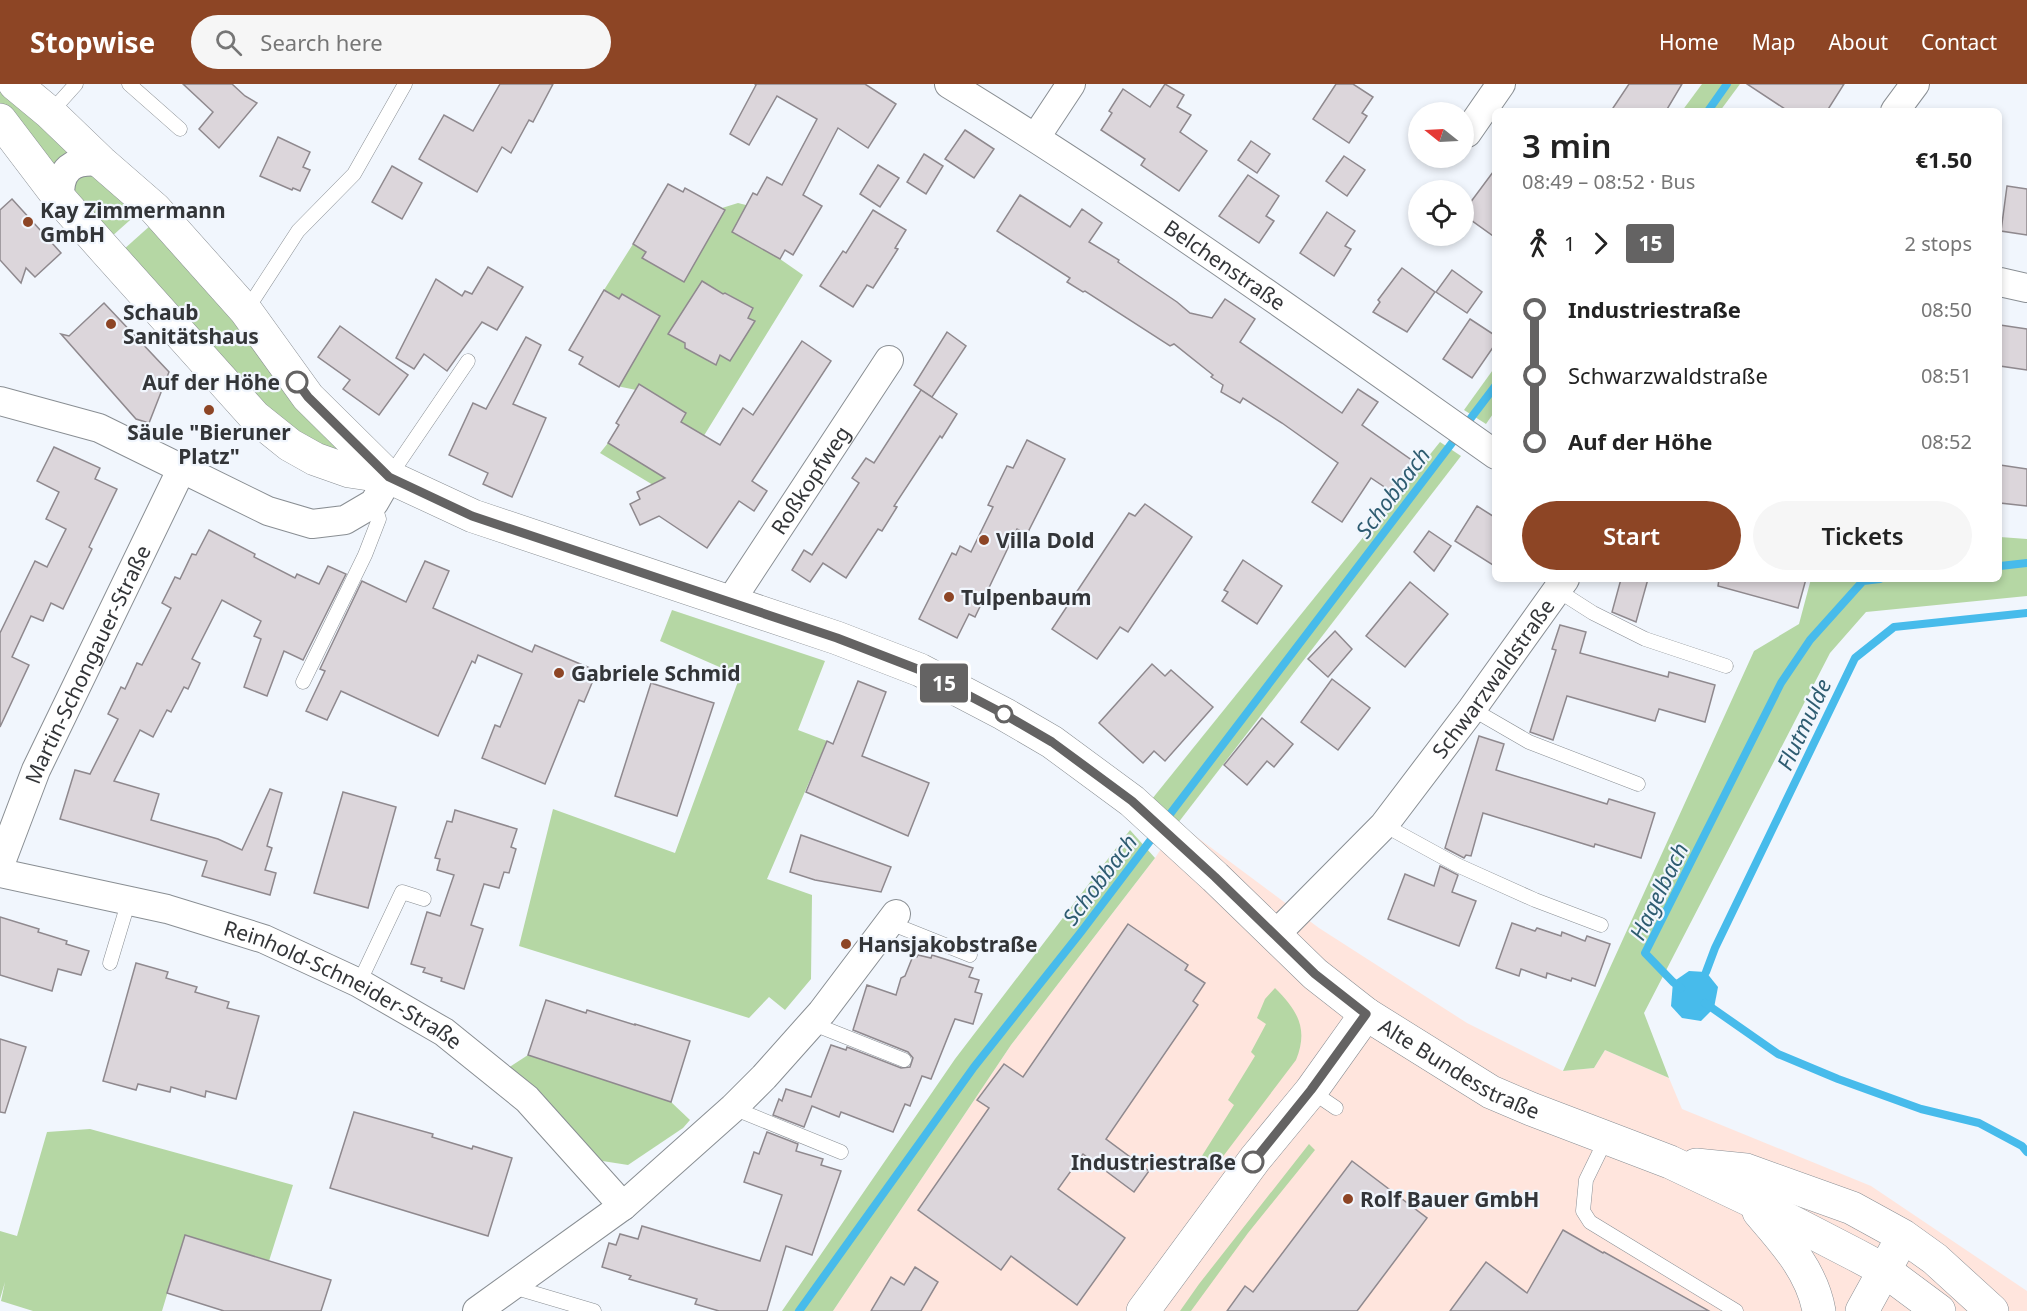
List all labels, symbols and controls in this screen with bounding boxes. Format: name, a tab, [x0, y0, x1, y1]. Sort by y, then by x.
search box	[191, 15, 611, 69]
text: Stopwise	[30, 23, 155, 61]
icon: search	[212, 26, 245, 59]
text: Search here	[260, 27, 383, 57]
text: Home	[1659, 28, 1719, 56]
text: Map	[1752, 28, 1795, 56]
text: About	[1828, 28, 1888, 56]
text: Contact	[1921, 28, 1997, 56]
north arrow	[1408, 102, 1474, 168]
map controls	[1408, 102, 1474, 246]
text: 3 min	[1522, 123, 1612, 168]
text: €1.50	[1915, 144, 1972, 174]
text: 08:49 – 08:52 · Bus	[1522, 168, 1695, 195]
button: locate	[1408, 180, 1474, 246]
place label: Kay Zimmermann GmbH	[40, 196, 226, 248]
street label: Belchenstraße	[1159, 213, 1291, 317]
marker: Kay Zimmermann GmbH	[21, 215, 35, 229]
icon: walk	[1522, 227, 1555, 260]
icon: forward	[1584, 227, 1617, 260]
text: 15	[1638, 229, 1662, 257]
text: 1	[1564, 230, 1575, 257]
text: 2 stops	[1905, 230, 1972, 257]
text: Industriestraße	[1568, 294, 1741, 324]
text: 08:50	[1921, 296, 1972, 323]
place label: Schaub Sanitätshaus	[123, 298, 259, 350]
marker: Schaub Sanitätshaus	[104, 317, 118, 331]
text: Schwarzwaldstraße	[1568, 360, 1768, 390]
text: 08:51	[1921, 362, 1972, 389]
place label: Auf der Höhe	[142, 368, 280, 396]
marker: Auf der Höhe	[286, 371, 308, 393]
marker: Säule "Bieruner Platz"	[202, 403, 216, 417]
place label: Säule "Bieruner Platz"	[127, 418, 291, 470]
street label: Roßkopfweg	[764, 420, 856, 540]
text: Auf der Höhe	[1568, 426, 1712, 456]
text: 08:52	[1921, 428, 1972, 455]
water label: Schobbach	[1348, 440, 1436, 544]
button: Start	[1522, 501, 1741, 570]
button: Tickets	[1753, 501, 1972, 570]
place label: Villa Dold	[996, 526, 1095, 554]
marker: Villa Dold	[977, 533, 991, 547]
street label: Martin-Schongauer-Straße	[18, 540, 157, 788]
place label: Tulpenbaum	[961, 583, 1091, 611]
marker: Tulpenbaum	[942, 590, 956, 604]
street label: Schwarzwaldstraße	[1426, 593, 1561, 764]
place label: Gabriele Schmid	[571, 659, 741, 687]
line badge: 15	[917, 664, 971, 702]
marker: Gabriele Schmid	[552, 666, 566, 680]
text: 15	[932, 669, 956, 697]
water label: Flutmulde	[1769, 673, 1837, 775]
unlabelled marker	[995, 705, 1013, 723]
water label: Schobbach	[1055, 827, 1143, 931]
water label: Hagelbach	[1622, 837, 1694, 945]
street label: Reinhold-Schneider-Straße	[221, 913, 468, 1055]
place label: Hansjakobstraße	[858, 930, 1038, 958]
marker: Hansjakobstraße	[839, 937, 853, 951]
street label: Alte Bundesstraße	[1374, 1012, 1544, 1125]
place label: Industriestraße	[1071, 1148, 1236, 1176]
marker: Industriestraße	[1242, 1151, 1264, 1173]
place label: Rolf Bauer GmbH	[1360, 1185, 1539, 1213]
marker: Rolf Bauer GmbH	[1341, 1192, 1355, 1206]

